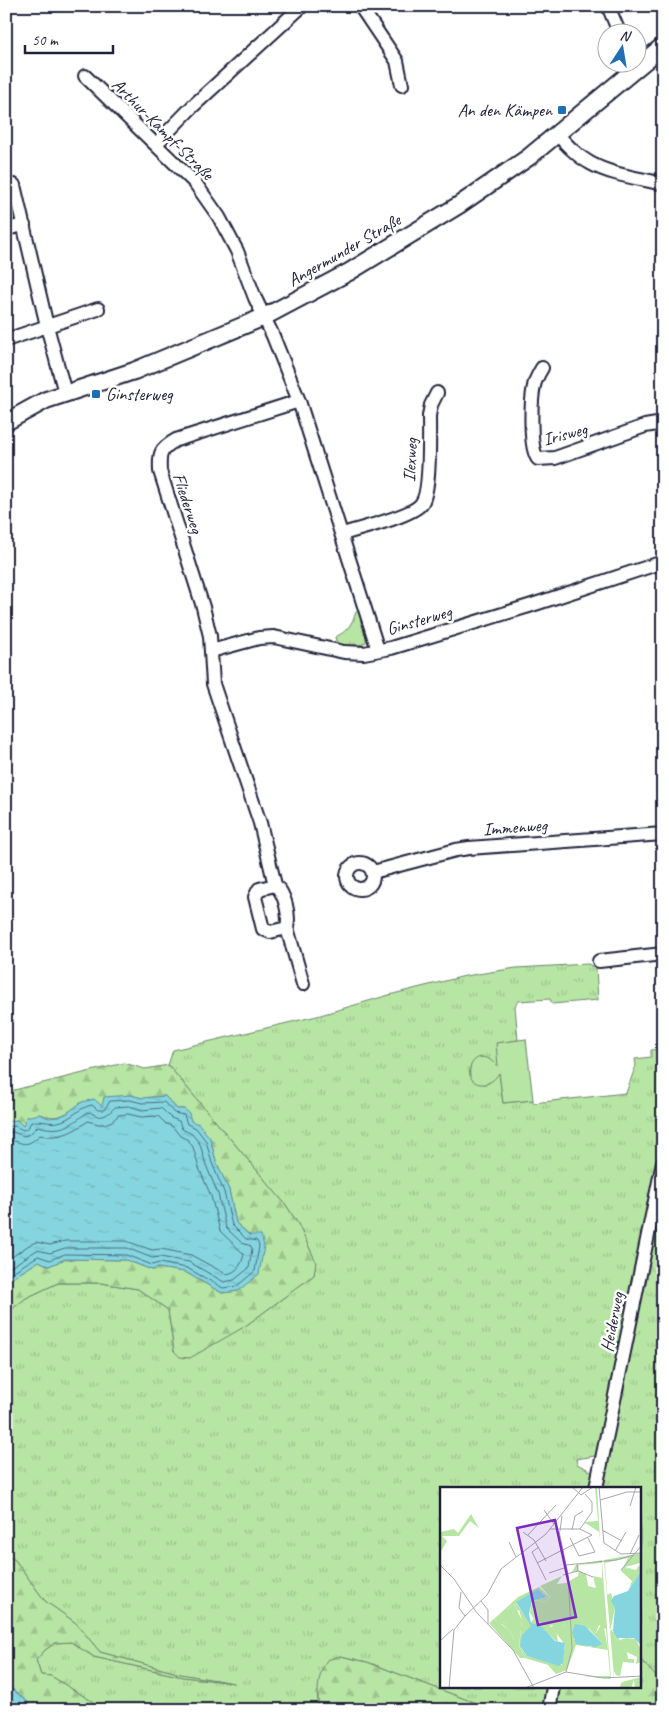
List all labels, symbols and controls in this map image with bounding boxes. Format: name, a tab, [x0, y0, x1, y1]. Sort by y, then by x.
scale bar	[25, 22, 112, 54]
north arrow	[596, 22, 646, 72]
text: N	[619, 27, 633, 45]
text: 50 m	[32, 31, 59, 50]
street label: Arthur-Kampf-Straße	[107, 73, 219, 185]
place label: An den Kämpen	[458, 99, 553, 121]
marker: An den Kämpen	[556, 104, 568, 116]
street label: Angermunder Straße	[284, 208, 405, 291]
place label: Ginsterweg	[106, 383, 174, 405]
marker: Ginsterweg	[90, 388, 102, 400]
street label: Irisweg	[541, 417, 591, 450]
street label: Ilexweg	[398, 436, 422, 483]
street label: Fliederweg	[168, 470, 208, 537]
street label: Ginsterweg	[384, 600, 455, 640]
street label: Immenweg	[482, 814, 549, 840]
street label: Heiderweg	[595, 1289, 629, 1354]
inset map	[440, 1487, 642, 1688]

